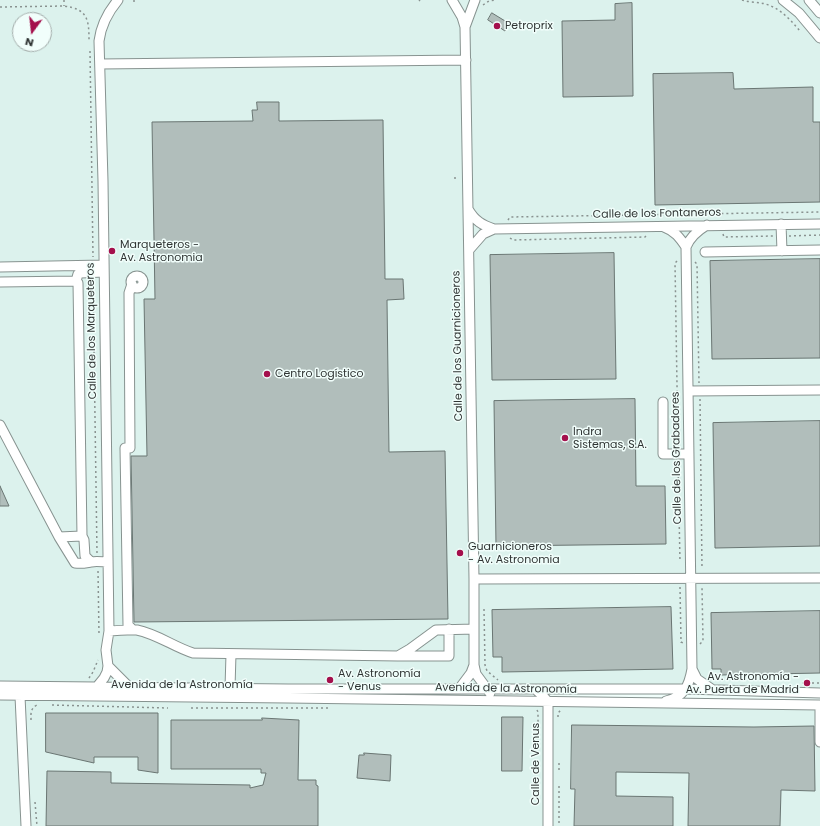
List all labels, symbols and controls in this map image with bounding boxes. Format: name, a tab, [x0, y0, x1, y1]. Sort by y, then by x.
north arrow	[12, 12, 52, 52]
place label: Petroprix	[505, 19, 553, 33]
marker: Petroprix	[492, 21, 502, 31]
text: N	[23, 34, 35, 51]
street label: Calle de los Fontaneros	[593, 206, 721, 222]
place label: Marqueteros - Av. Astronomia	[120, 238, 203, 264]
marker: Marqueteros - Av. Astronomia	[107, 246, 117, 256]
street label: Calle de los Marqueteros	[84, 263, 100, 399]
street label: Calle de los Guarnicioneros	[450, 271, 466, 421]
place label: Centro Logístico	[275, 367, 364, 381]
marker: Centro Logístico	[262, 369, 272, 379]
street label: Calle de los Grabadores	[669, 391, 685, 525]
place label: Indra Sistemas, S.A.	[573, 425, 647, 451]
marker: Indra Sistemas, S.A.	[560, 433, 570, 443]
place label: Guarnicioneros - Av. Astronomia	[468, 540, 560, 566]
marker: Guarnicioneros - Av. Astronomia	[455, 548, 465, 558]
place label: Av. Astronomía - Venus	[338, 667, 421, 693]
place label: Av. Astronomía - Av. Puerta de Madrid	[686, 670, 799, 696]
marker: Av. Astronomía - Venus	[325, 675, 335, 685]
street label: Avenida de la Astronomía	[111, 678, 253, 692]
marker: Av. Astronomía - Av. Puerta de Madrid	[802, 678, 812, 688]
street label: Avenida de la Astronomía	[435, 681, 577, 697]
street label: Calle de Venus	[529, 723, 543, 805]

